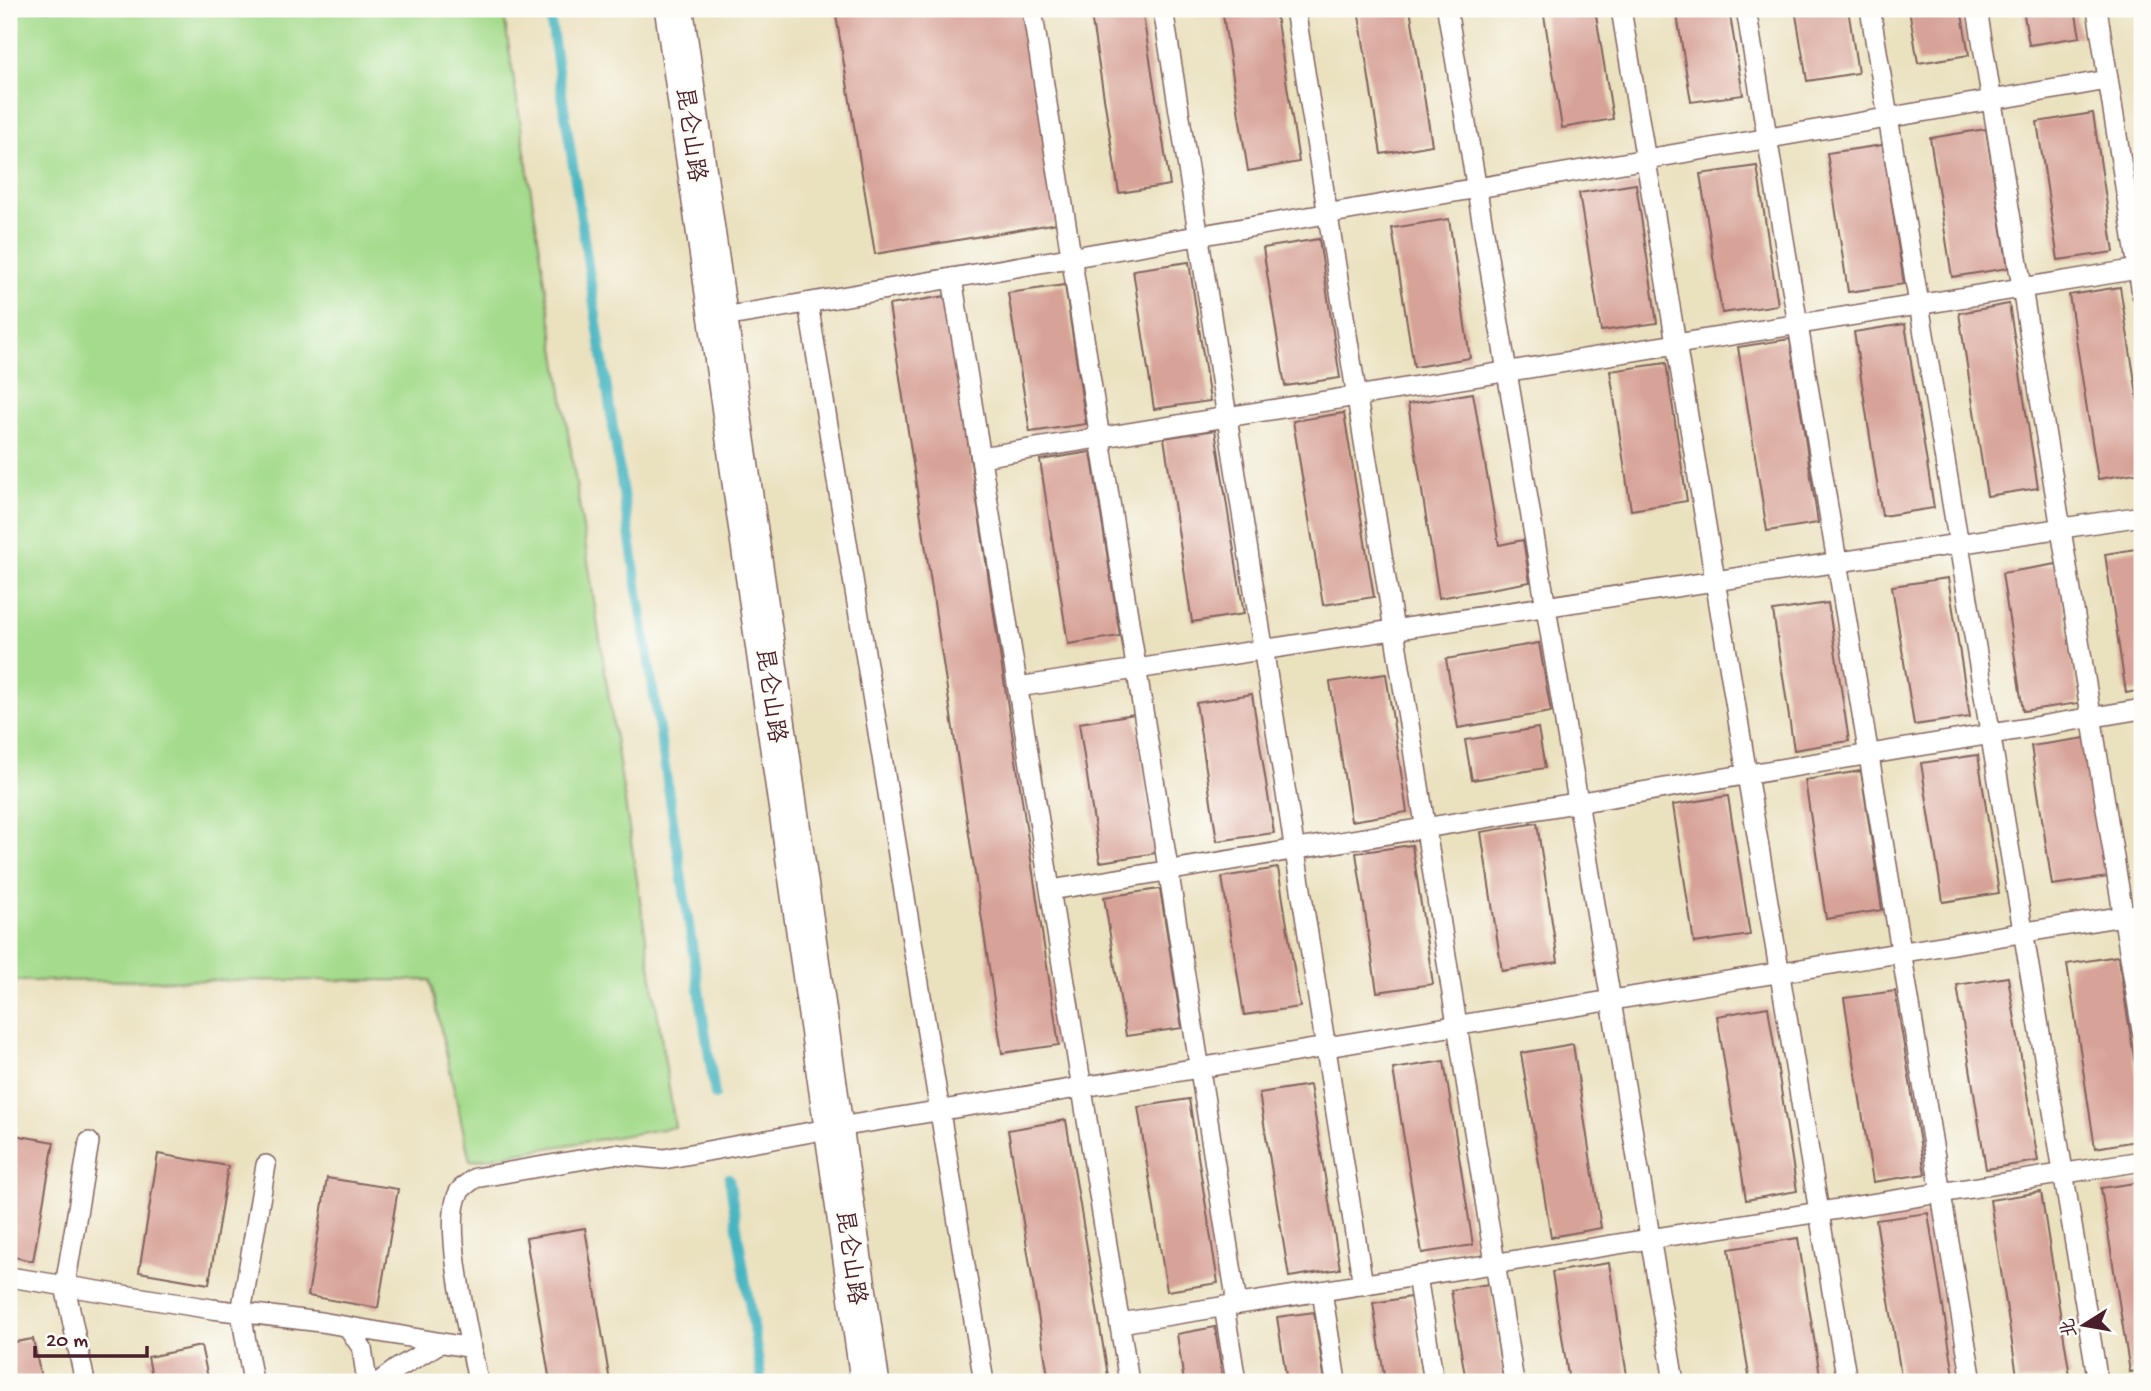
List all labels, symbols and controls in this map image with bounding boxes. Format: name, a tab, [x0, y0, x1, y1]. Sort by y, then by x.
street label: 昆仑山路	[667, 85, 712, 184]
street label: 昆仑山路	[747, 646, 792, 745]
street label: 昆仑山路	[827, 1208, 872, 1307]
north arrow	[2050, 1290, 2120, 1360]
scale bar	[35, 1314, 147, 1358]
text: 北	[2058, 1316, 2084, 1339]
text: 20 m	[46, 1330, 88, 1355]

